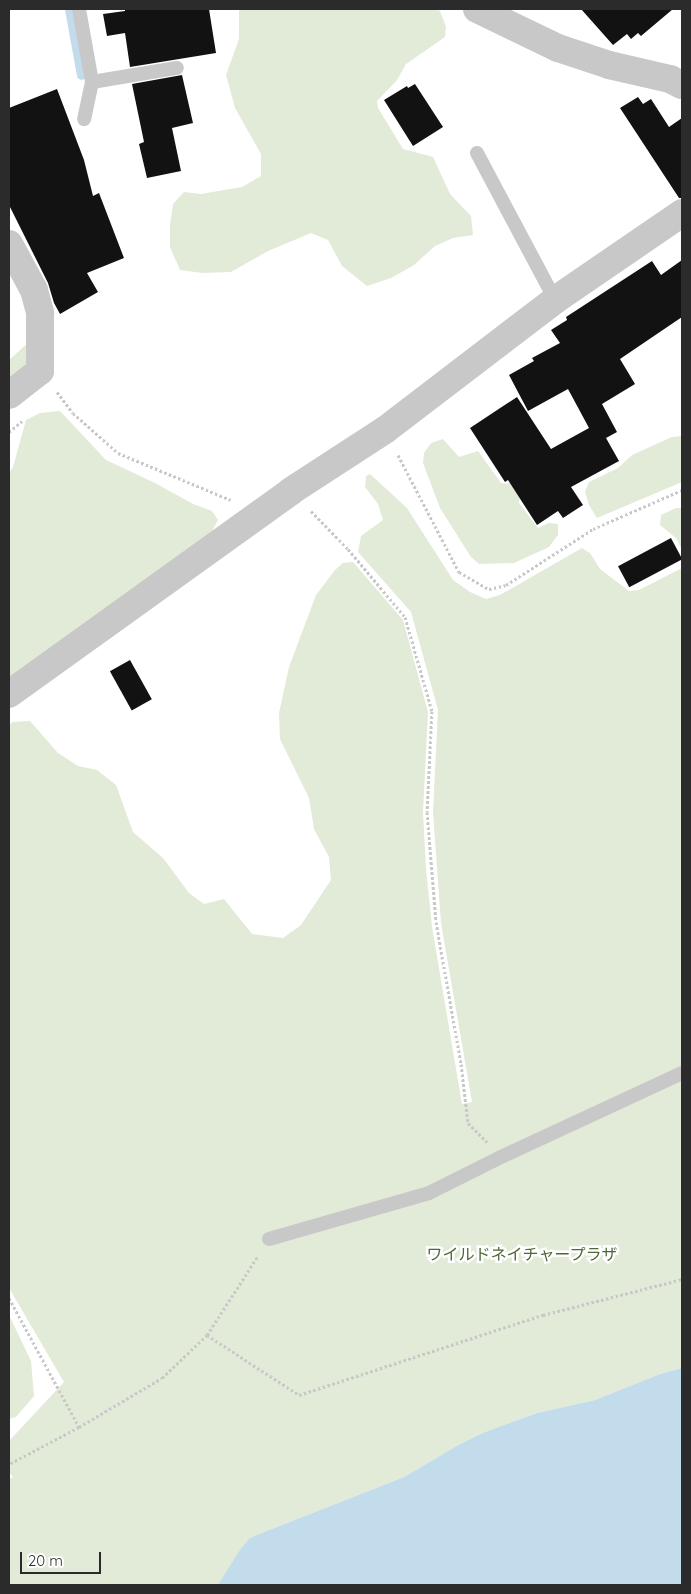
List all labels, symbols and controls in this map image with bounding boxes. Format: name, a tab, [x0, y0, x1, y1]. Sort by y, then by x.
park label: ワイルドネイチャープラザ	[426, 1244, 618, 1264]
scale bar	[22, 1542, 104, 1574]
text: 20 m	[28, 1551, 63, 1570]

